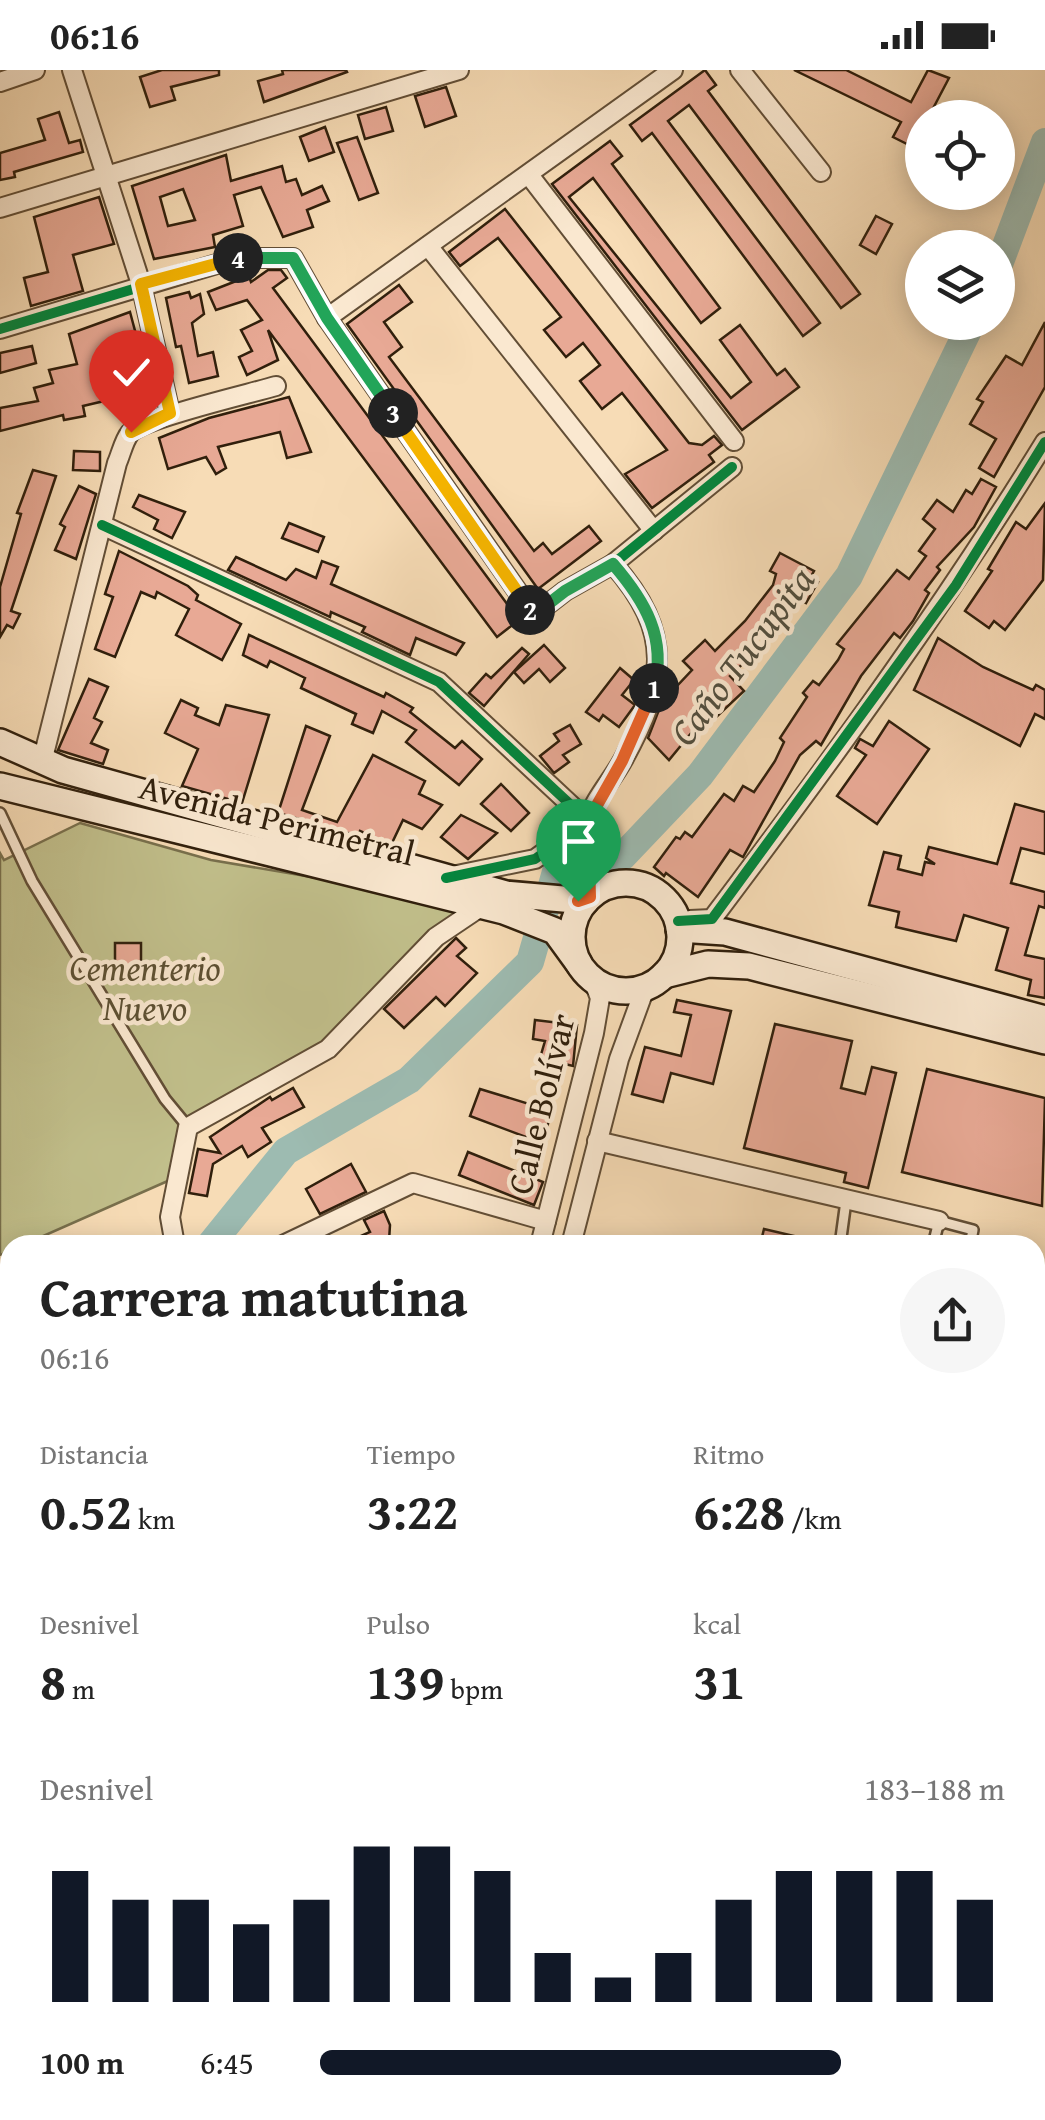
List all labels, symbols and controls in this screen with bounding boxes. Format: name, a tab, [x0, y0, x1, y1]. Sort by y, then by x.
text: 06:16	[50, 7, 140, 63]
map controls	[905, 100, 1015, 340]
button: locate	[905, 100, 1015, 210]
button: layers	[905, 230, 1015, 340]
pin: 4	[213, 233, 263, 283]
text: 4	[231, 237, 245, 278]
pin	[89, 330, 174, 433]
icon: check	[104, 345, 159, 400]
pin: 3	[368, 388, 418, 438]
text: 3	[386, 392, 400, 433]
water label: Caño Tucupita	[655, 554, 827, 757]
pin: 2	[505, 585, 555, 635]
text: 2	[523, 589, 537, 630]
pin: 1	[629, 663, 679, 713]
text: 1	[647, 667, 661, 708]
street label: Avenida Perimetral	[134, 761, 420, 878]
pin	[536, 799, 621, 902]
icon: arrive	[551, 814, 606, 869]
park label: Cementerio Nuevo	[69, 942, 221, 1033]
street label: Calle Bolívar	[493, 1008, 588, 1200]
text: Carrera matutina	[40, 1256, 467, 1336]
button: share	[900, 1268, 1005, 1373]
text: 06:16	[40, 1334, 109, 1381]
text: Distancia	[40, 1433, 148, 1474]
text: Tiempo	[367, 1433, 456, 1474]
text: Ritmo	[693, 1433, 764, 1474]
text: 0.52	[40, 1474, 132, 1547]
text: 3:22	[367, 1474, 459, 1547]
text: 6:28	[693, 1474, 785, 1547]
text: km	[132, 1498, 175, 1539]
text: /km	[785, 1498, 842, 1539]
text: Desnivel	[40, 1603, 139, 1644]
text: Pulso	[367, 1603, 430, 1644]
text: kcal	[693, 1603, 741, 1644]
text: 8	[40, 1644, 66, 1717]
text: 139	[367, 1644, 444, 1717]
text: 31	[693, 1644, 745, 1717]
text: m	[66, 1668, 95, 1709]
text: bpm	[444, 1668, 503, 1709]
text: Desnivel	[40, 1765, 153, 1812]
text: 183–188 m	[864, 1765, 1005, 1812]
text: 100 m	[40, 2039, 124, 2086]
text: 6:45	[200, 2039, 254, 2086]

